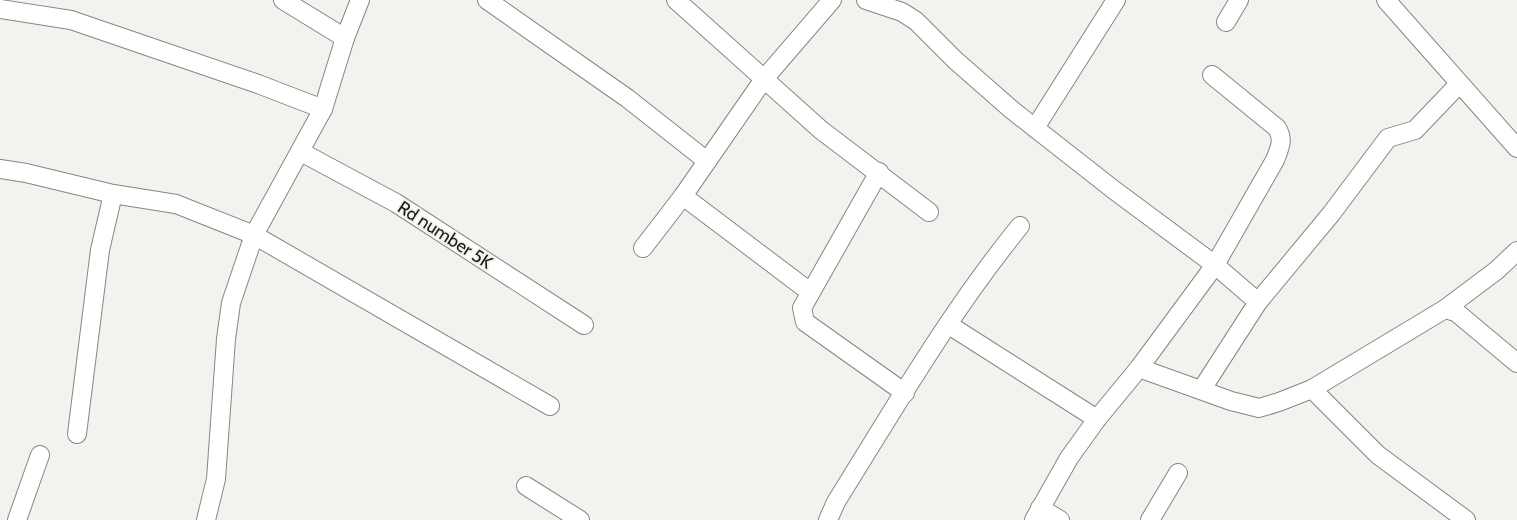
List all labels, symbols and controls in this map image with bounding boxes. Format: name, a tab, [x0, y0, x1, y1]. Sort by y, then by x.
street label: Rd number 5K	[393, 196, 497, 274]

